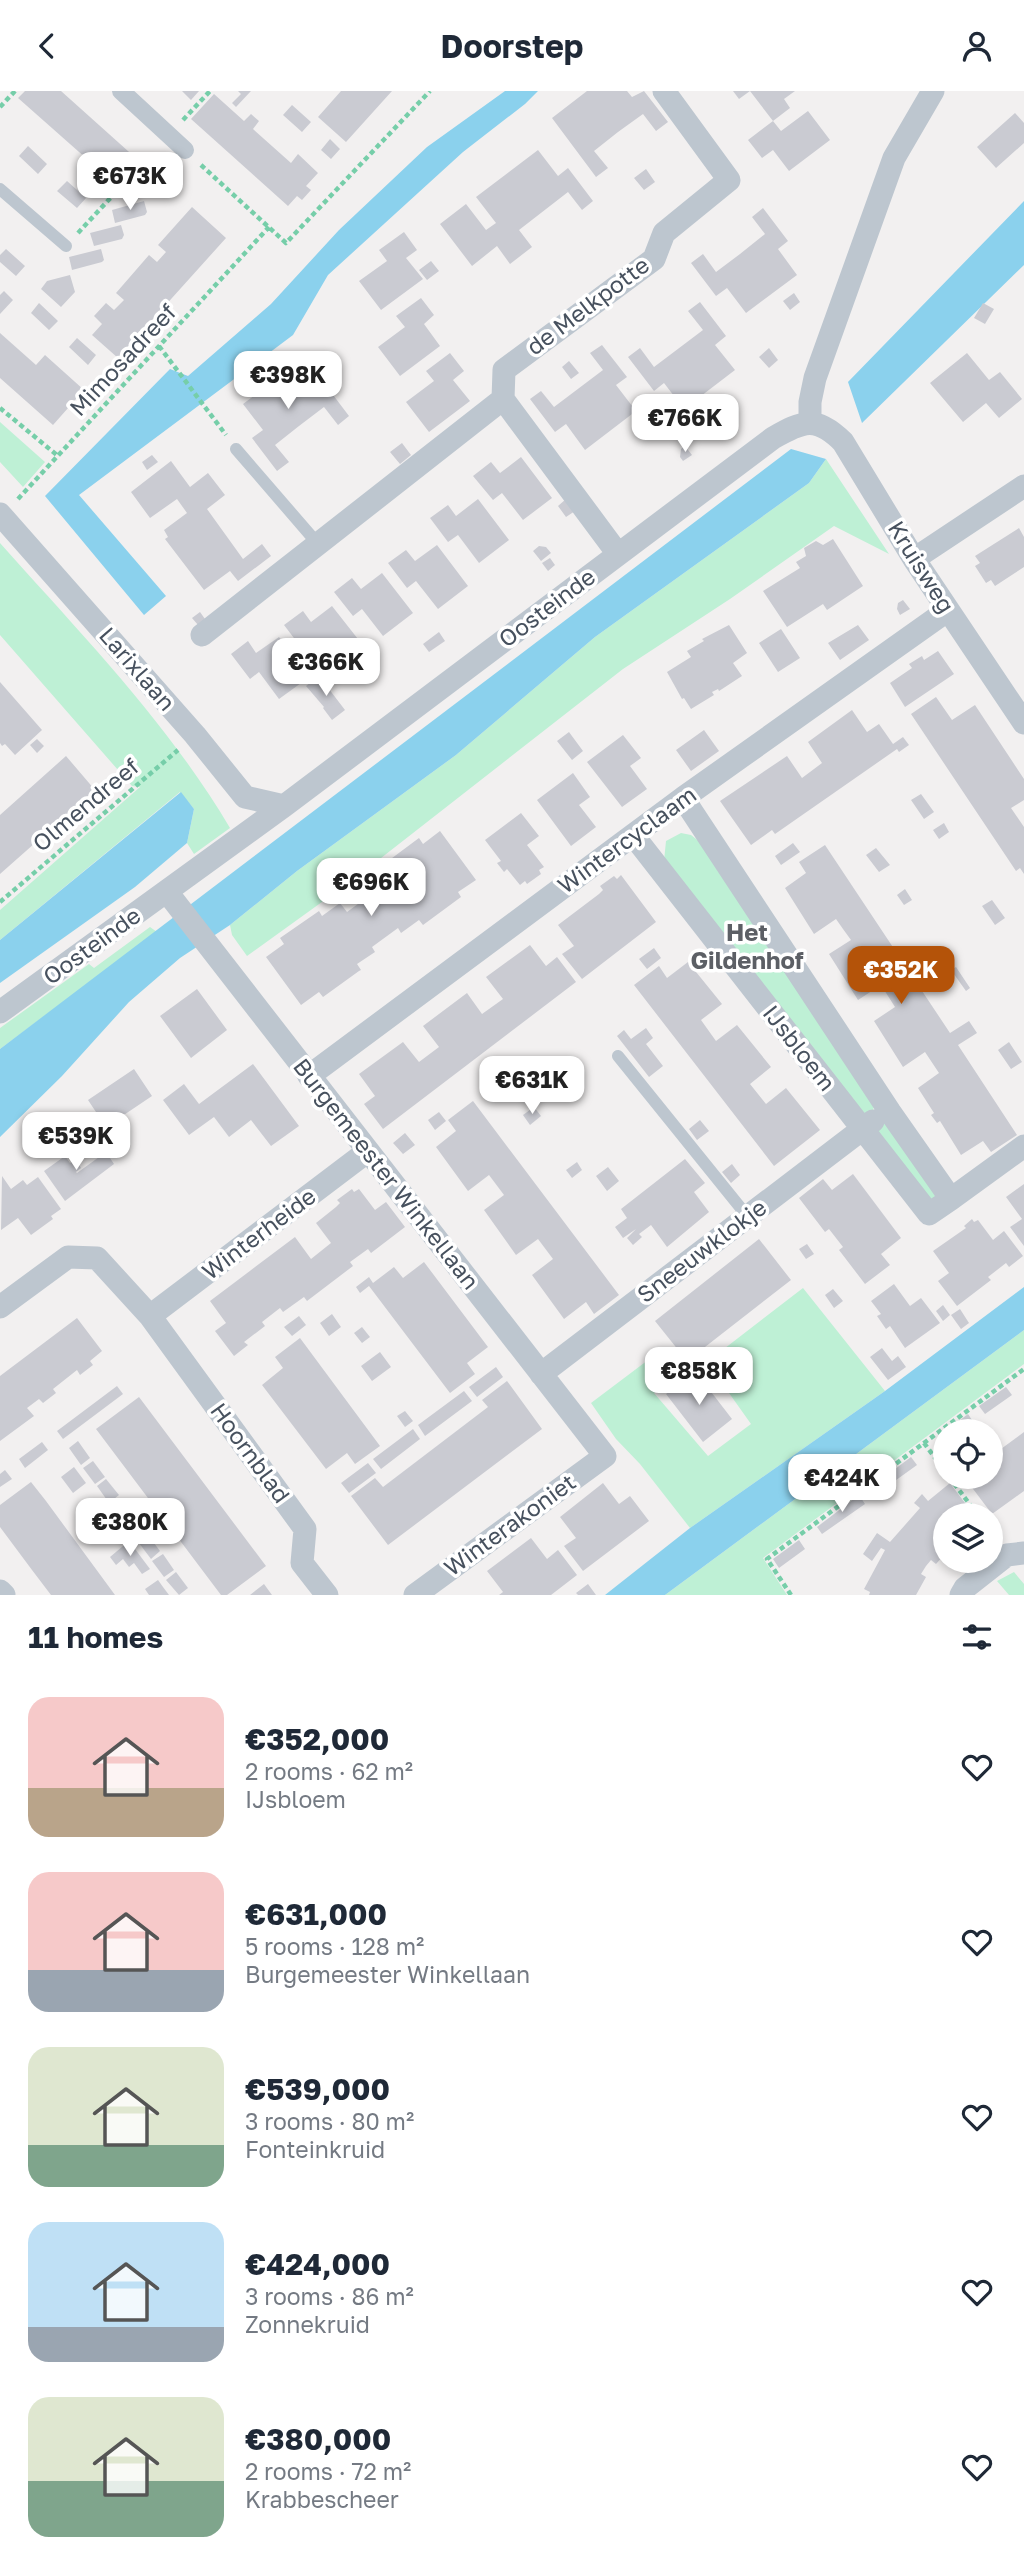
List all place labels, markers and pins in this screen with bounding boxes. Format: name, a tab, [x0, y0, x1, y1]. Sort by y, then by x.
pin: €673K	[81, 152, 179, 212]
pin: €398K	[239, 351, 337, 411]
pin: €766K	[636, 395, 734, 454]
pin: €366K	[277, 639, 375, 698]
pin: €696K	[322, 859, 420, 918]
pin: €352K	[852, 947, 950, 1006]
pin: €631K	[483, 1056, 581, 1116]
pin: €539K	[27, 1112, 125, 1172]
pin: €858K	[650, 1347, 748, 1407]
pin: €424K	[793, 1455, 891, 1514]
pin: €380K	[81, 1499, 179, 1558]

